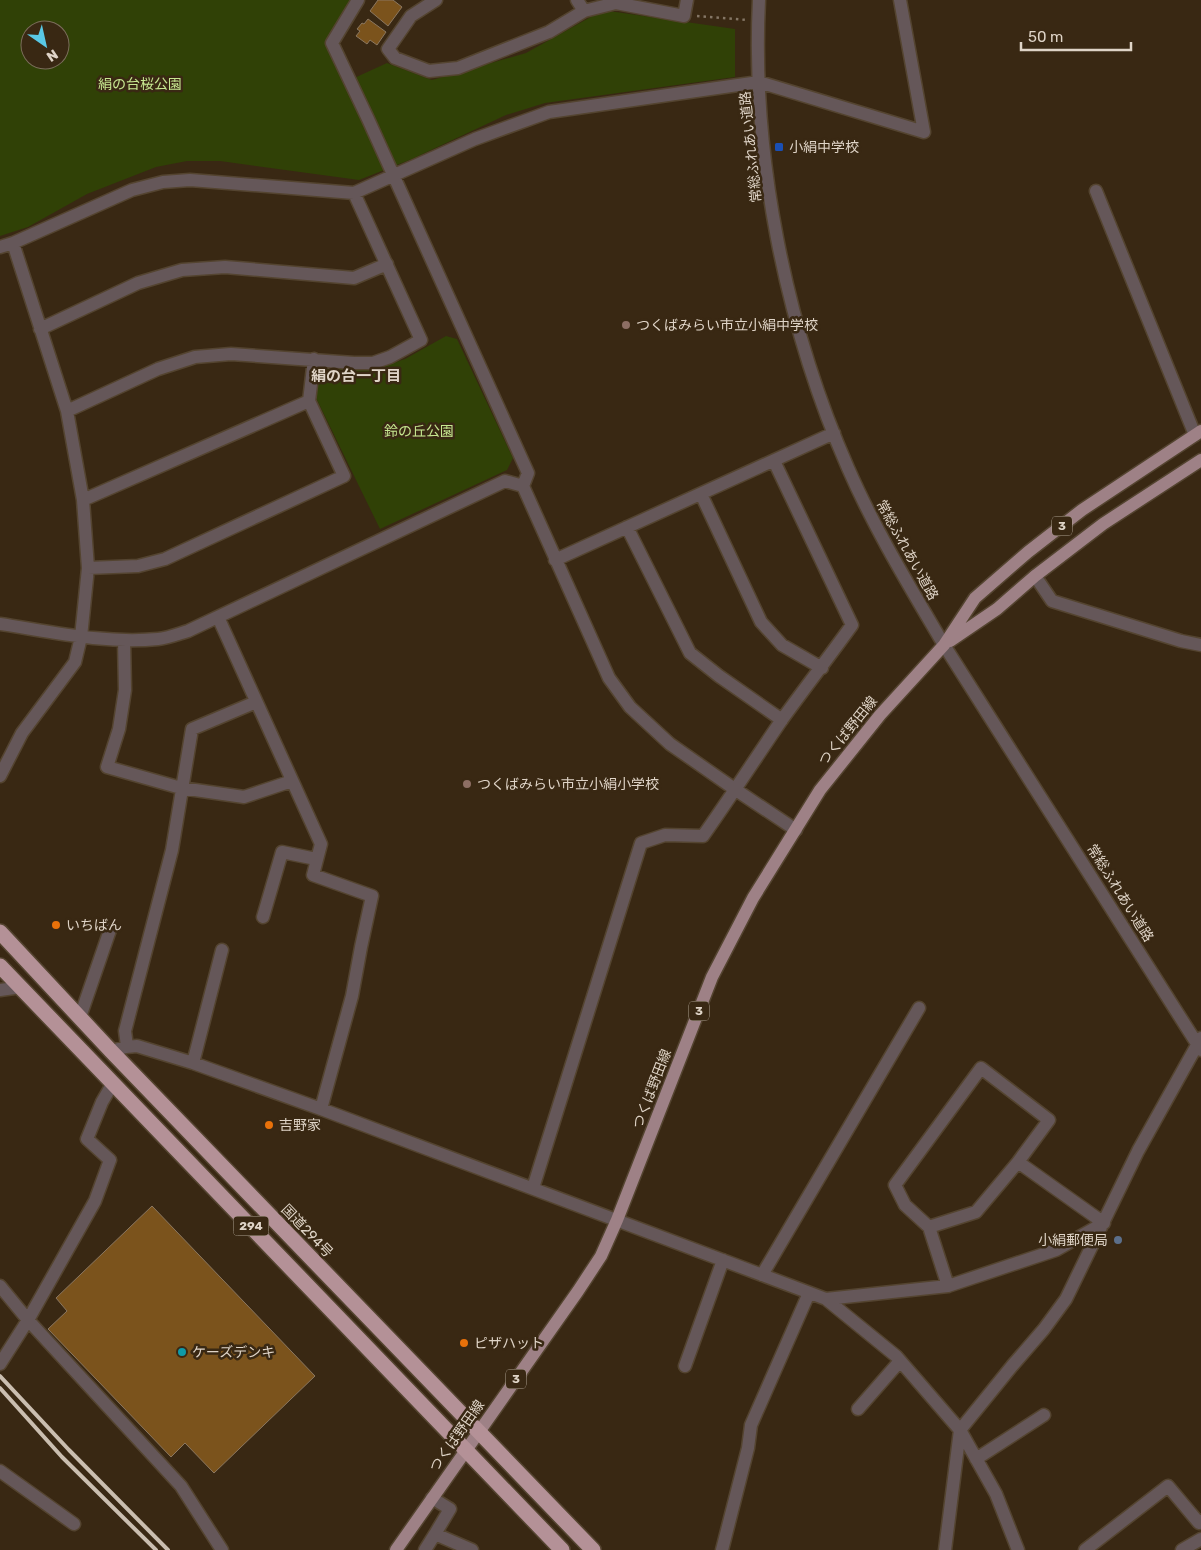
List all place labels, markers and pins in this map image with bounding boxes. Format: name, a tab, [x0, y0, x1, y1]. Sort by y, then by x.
place label: 小絹中学校	[789, 139, 859, 156]
marker: 小絹中学校	[773, 141, 785, 153]
place label: つくばみらい市立小絹中学校	[636, 317, 818, 334]
marker: つくばみらい市立小絹中学校	[620, 319, 632, 331]
place label: つくばみらい市立小絹小学校	[477, 776, 659, 793]
marker: つくばみらい市立小絹小学校	[461, 778, 473, 790]
place label: いちばん	[66, 917, 122, 934]
marker: いちばん	[50, 919, 62, 931]
place label: 吉野家	[279, 1117, 321, 1134]
marker: 吉野家	[263, 1119, 275, 1131]
place label: 小絹郵便局	[1038, 1232, 1108, 1249]
marker: 小絹郵便局	[1112, 1234, 1124, 1246]
place label: ピザハット	[474, 1335, 544, 1352]
marker: ピザハット	[458, 1337, 470, 1349]
place label: ケーズデンキ	[192, 1344, 275, 1361]
marker: ケーズデンキ	[176, 1346, 188, 1358]

